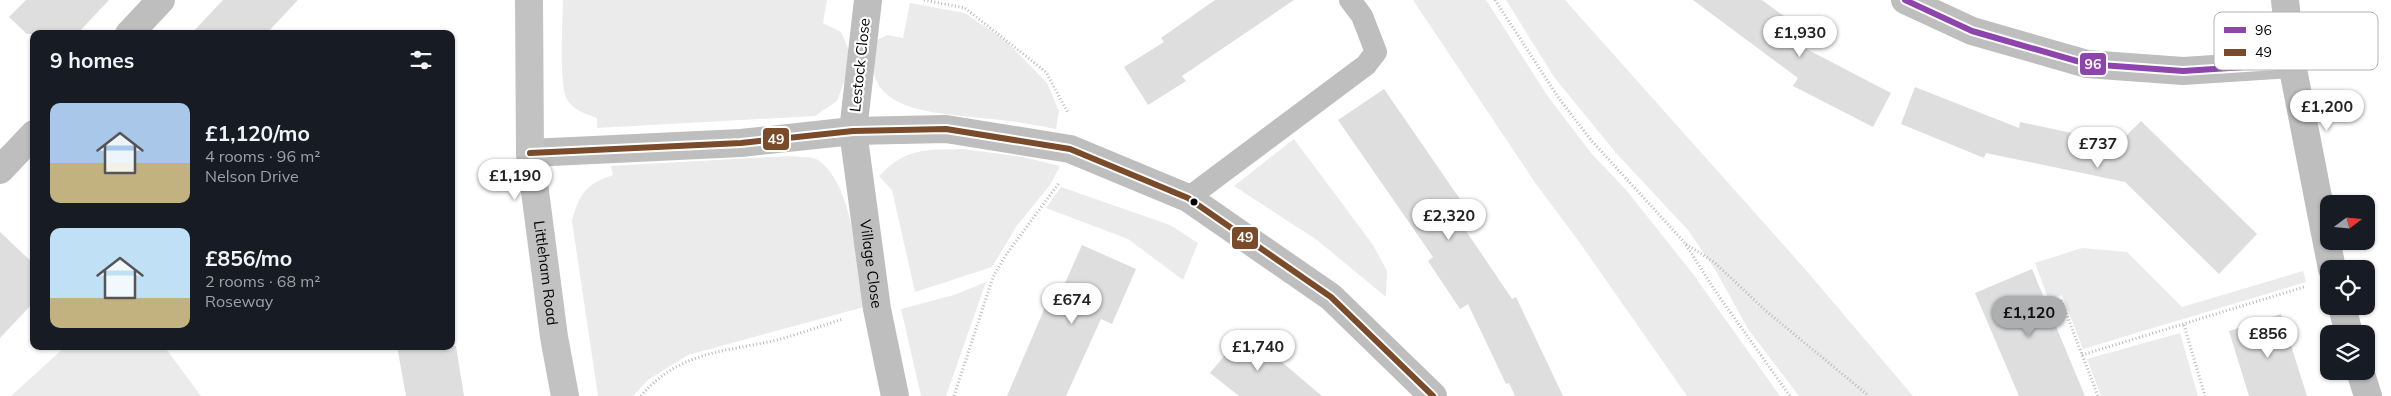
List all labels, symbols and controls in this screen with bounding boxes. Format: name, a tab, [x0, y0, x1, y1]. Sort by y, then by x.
legend	[2214, 12, 2378, 70]
pin: £1,930	[1759, 15, 1841, 58]
street label: Lestock Close	[845, 17, 874, 113]
text: 96	[2255, 21, 2272, 39]
text: £1,930	[1774, 22, 1826, 42]
text: 49	[2255, 43, 2272, 61]
icon: filters	[407, 46, 435, 74]
text: 9 homes	[50, 47, 134, 73]
line badge: 96	[2079, 52, 2107, 76]
text: 96	[2085, 55, 2101, 73]
pin: £1,200	[2286, 90, 2368, 132]
text: £1,200	[2301, 96, 2353, 116]
text: £1,120/mo	[205, 120, 310, 146]
icon: home	[90, 123, 150, 183]
pin: £737	[2068, 126, 2128, 169]
line badge: 49	[762, 127, 790, 151]
text: 49	[768, 130, 784, 148]
text: £737	[2079, 133, 2117, 153]
text: 4 rooms · 96 m²	[205, 146, 320, 166]
pin: £1,190	[474, 158, 556, 201]
text: £1,190	[489, 165, 541, 185]
text: Nelson Drive	[205, 166, 299, 186]
north arrow	[2320, 195, 2375, 250]
map controls	[2320, 195, 2375, 380]
unlabelled marker	[1189, 197, 1199, 207]
pin: £2,320	[1408, 198, 1490, 241]
text: £2,320	[1423, 205, 1475, 225]
street label: Village Close	[856, 218, 887, 309]
street label: Littleham Road	[530, 219, 562, 326]
line badge: 49	[1231, 226, 1259, 250]
text: 49	[1237, 228, 1253, 246]
text: £856/mo	[205, 245, 292, 271]
icon: home	[90, 248, 150, 308]
button: locate	[2320, 260, 2375, 315]
text: 2 rooms · 68 m²	[205, 271, 320, 291]
pin: £674	[1042, 282, 1102, 325]
text: £674	[1053, 289, 1091, 309]
text: Roseway	[205, 291, 273, 311]
pin: £1,120	[1988, 296, 2070, 338]
text: £1,120	[2003, 302, 2055, 322]
pin: £856	[2238, 316, 2298, 359]
text: £856	[2249, 323, 2287, 343]
button: layers	[2320, 325, 2375, 380]
pin: £1,740	[1217, 330, 1299, 372]
text: £1,740	[1232, 336, 1284, 356]

